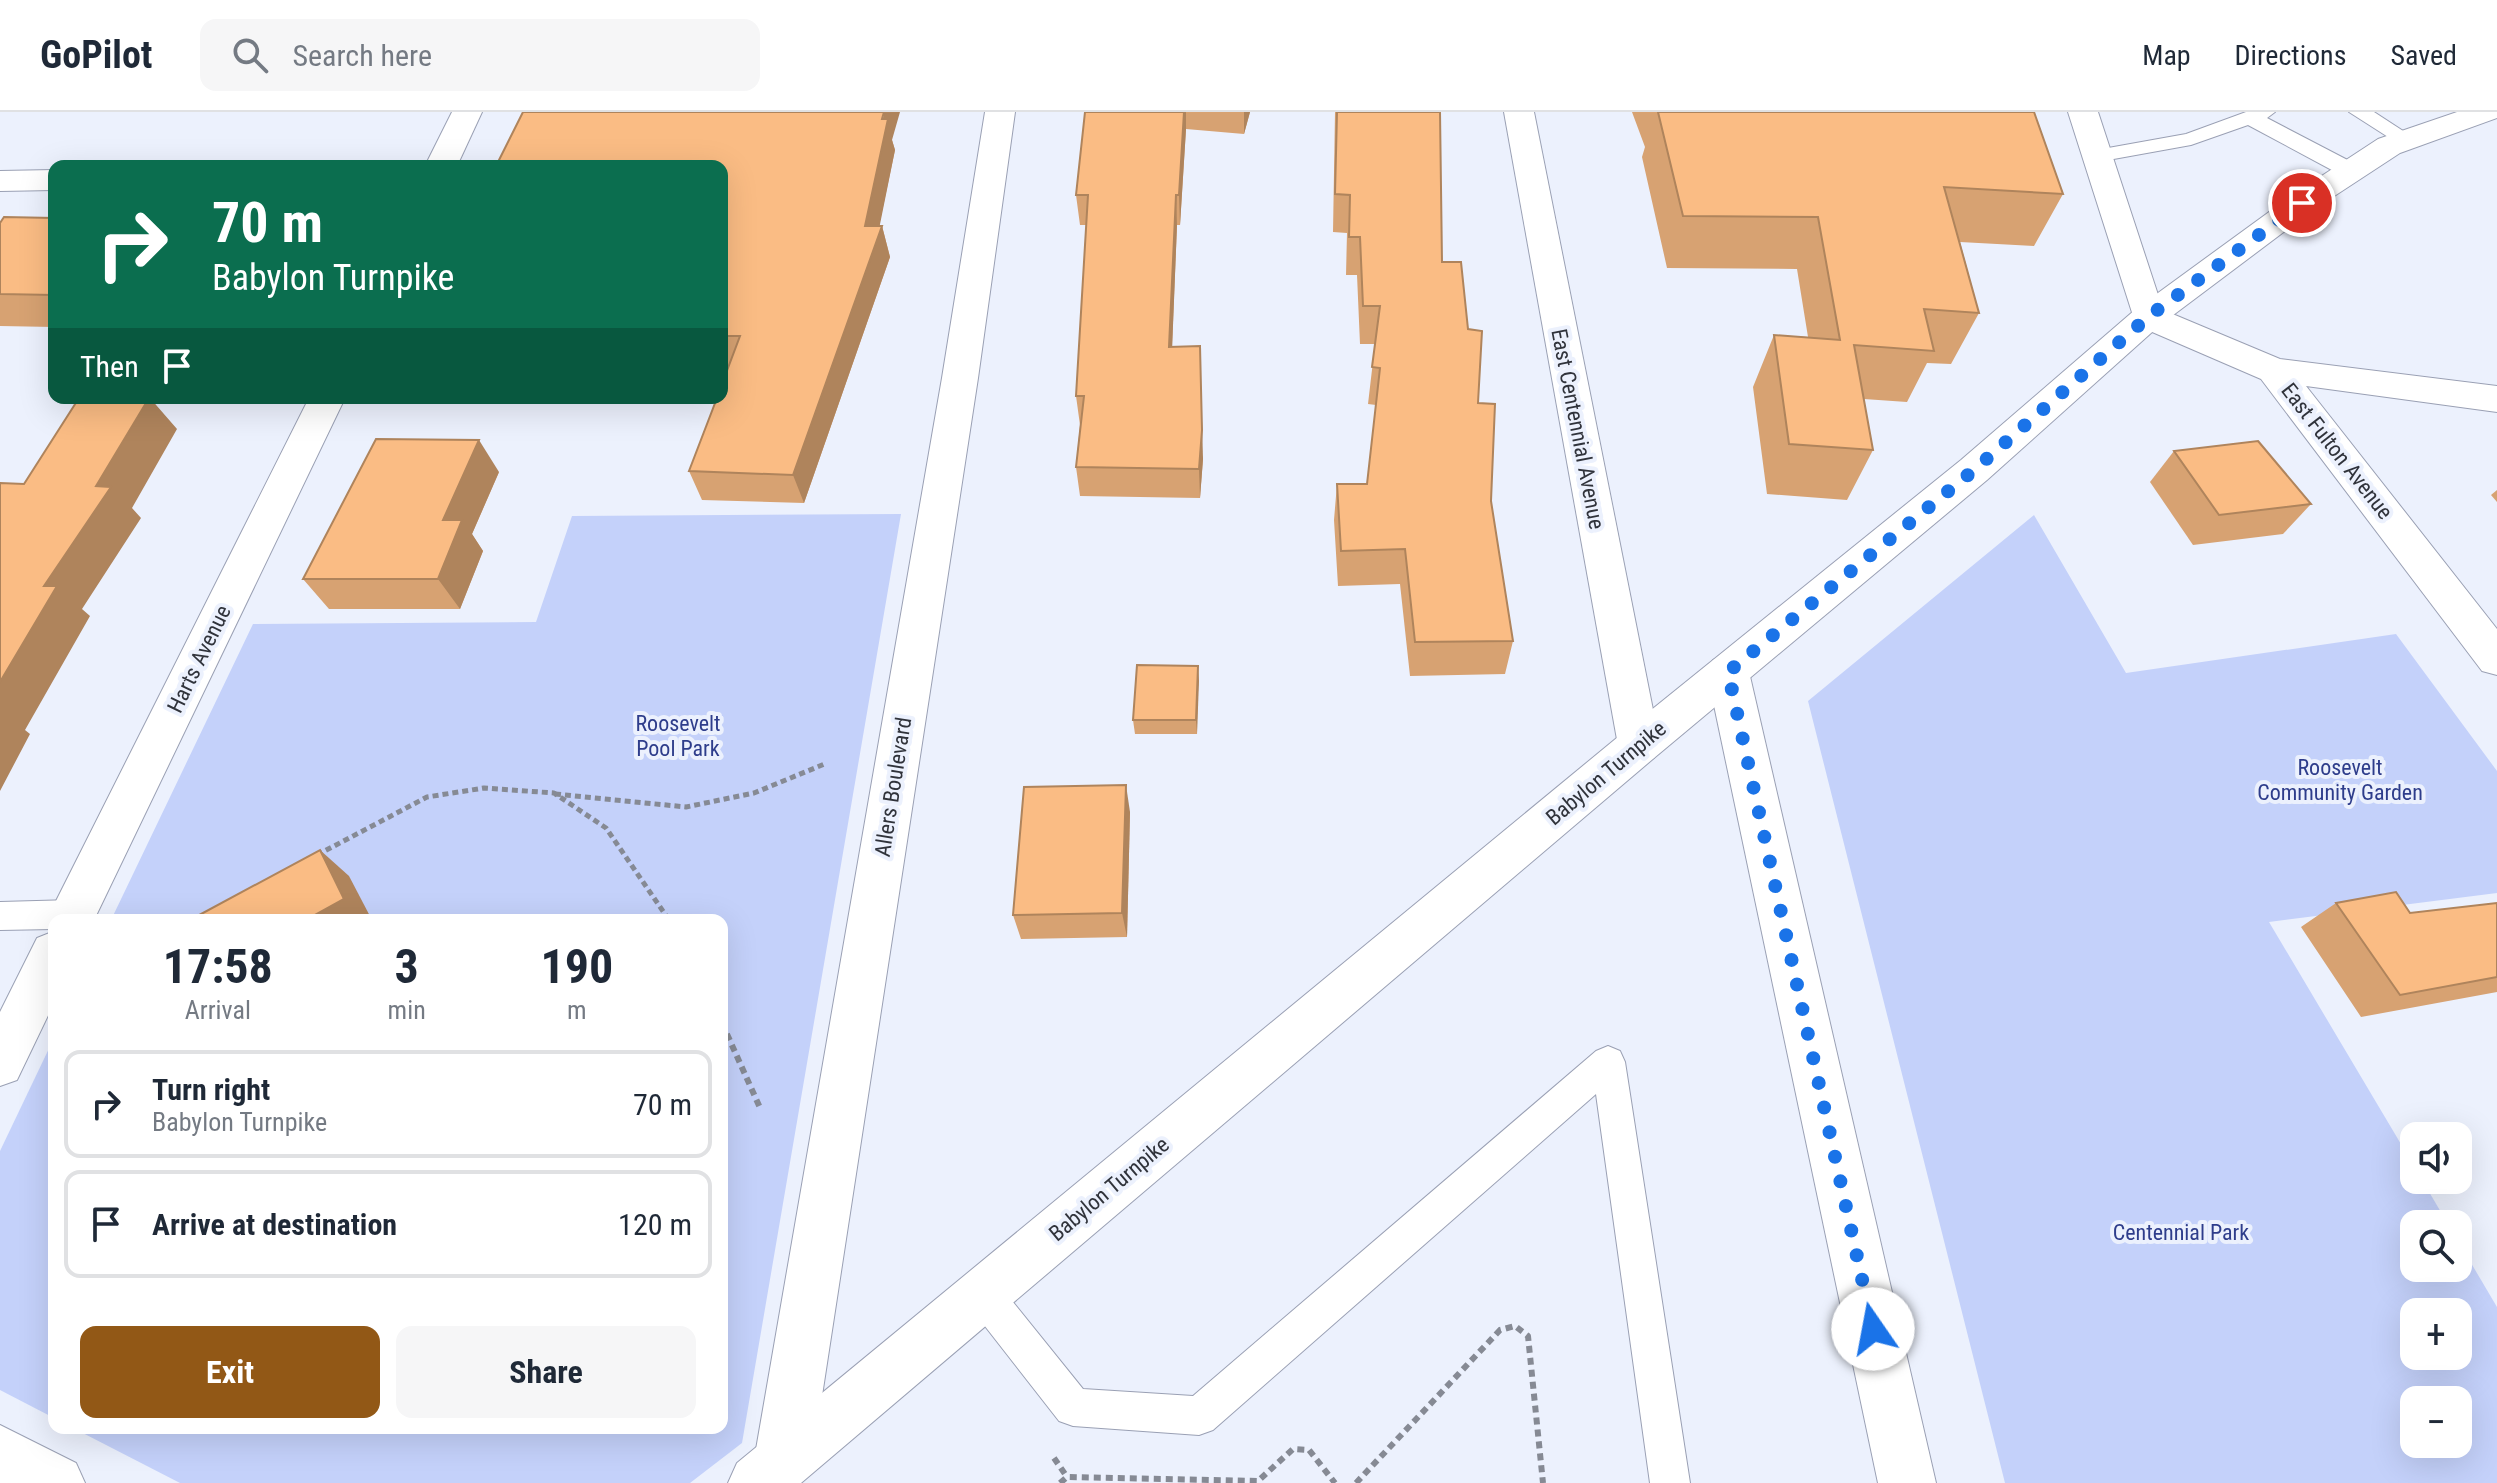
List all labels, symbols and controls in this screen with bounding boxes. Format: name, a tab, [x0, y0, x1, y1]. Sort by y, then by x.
search box	[200, 19, 760, 91]
text: GoPilot	[40, 33, 152, 77]
icon: search	[228, 33, 272, 77]
text: Search here	[292, 38, 432, 73]
text: Map	[2142, 39, 2191, 72]
text: Directions	[2235, 39, 2346, 72]
text: Saved	[2390, 39, 2457, 72]
pin	[2268, 169, 2336, 237]
icon: arrive	[2280, 181, 2324, 225]
text: 70 m	[212, 190, 323, 256]
icon: right	[80, 192, 184, 296]
text: Babylon Turnpike	[212, 257, 454, 299]
street label: East Centennial Avenue	[1546, 327, 1610, 531]
icon: arrive	[155, 344, 199, 388]
text: Then	[80, 349, 139, 384]
street label: East Fulton Avenue	[2276, 378, 2398, 524]
street label: Harts Avenue	[162, 601, 236, 717]
park label: Roosevelt Pool Park	[635, 711, 721, 761]
street label: Allers Boulevard	[870, 715, 916, 859]
street label: Babylon Turnpike	[1541, 716, 1671, 830]
park label: Roosevelt Community Garden	[2257, 755, 2423, 805]
text: 17:58	[163, 938, 273, 995]
text: 3	[395, 938, 419, 995]
text: 190	[540, 938, 613, 995]
text: Arrival	[185, 995, 251, 1025]
text: min	[388, 995, 426, 1025]
text: m	[567, 995, 587, 1025]
text: Turn right	[152, 1072, 270, 1107]
icon: right	[84, 1082, 128, 1126]
text: 70 m	[633, 1087, 692, 1122]
text: Babylon Turnpike	[152, 1107, 327, 1137]
map controls	[2400, 1122, 2472, 1458]
button: sound	[2400, 1122, 2472, 1194]
street label: Babylon Turnpike	[1044, 1132, 1174, 1246]
icon: arrive	[84, 1202, 128, 1246]
text: Arrive at destination	[152, 1207, 397, 1242]
text: 120 m	[618, 1207, 692, 1242]
button: search	[2400, 1210, 2472, 1282]
park label: Centennial Park	[2113, 1220, 2249, 1245]
position arrow	[1831, 1287, 1915, 1371]
button: +	[2400, 1298, 2472, 1370]
button: Exit	[80, 1326, 380, 1418]
button: Share	[396, 1326, 696, 1418]
button: −	[2400, 1386, 2472, 1458]

